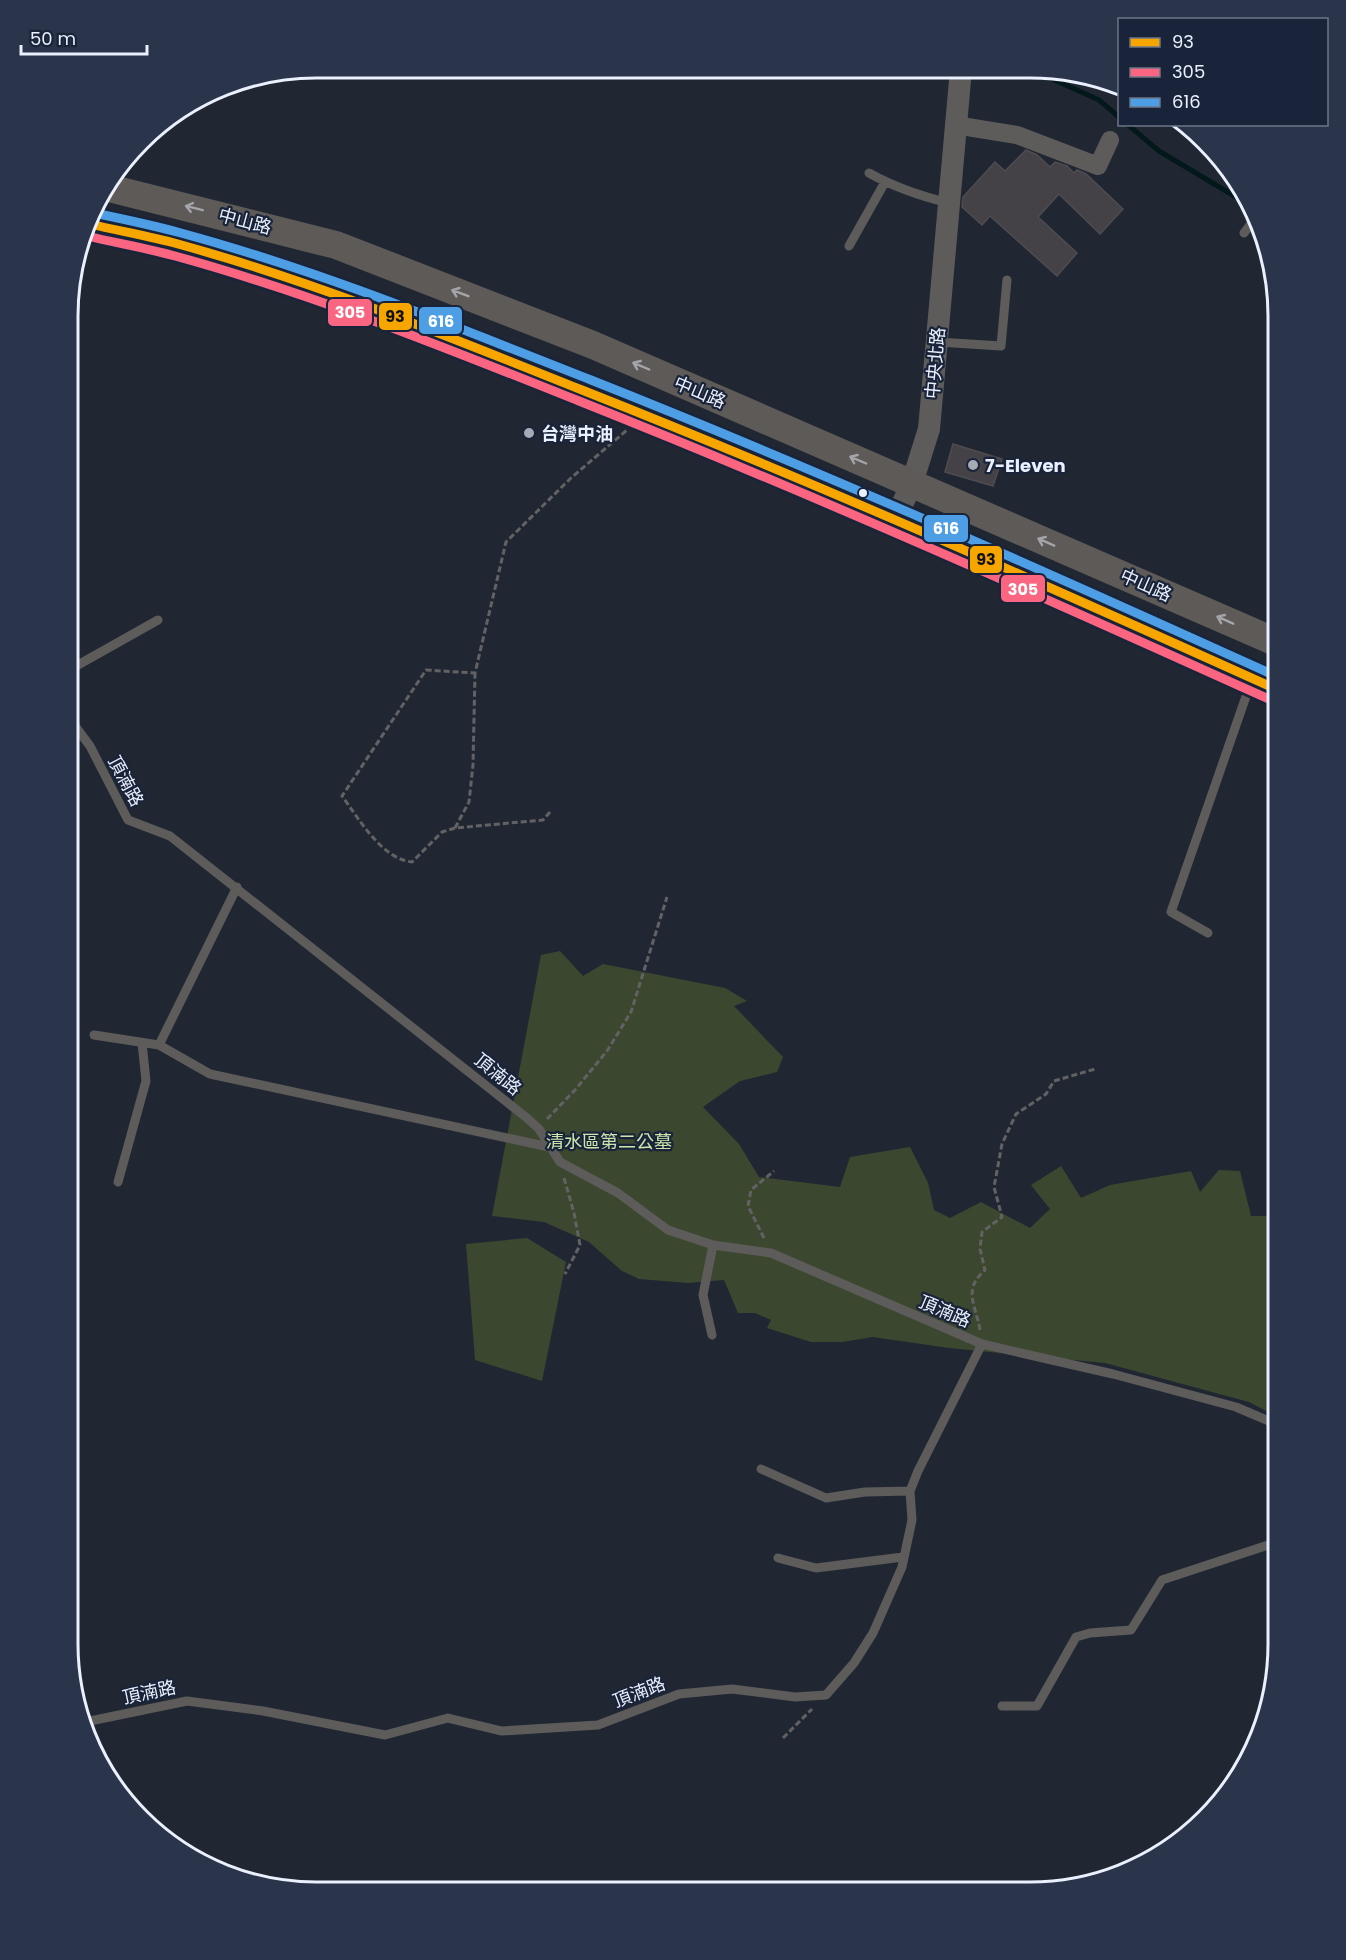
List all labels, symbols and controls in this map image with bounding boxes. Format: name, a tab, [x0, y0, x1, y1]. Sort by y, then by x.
scale bar	[21, 18, 147, 56]
legend	[1118, 18, 1328, 126]
text: 50 m	[30, 26, 76, 51]
text: 93	[1172, 29, 1194, 54]
text: 305	[1172, 59, 1205, 84]
text: 616	[1172, 89, 1201, 114]
one-way arrow	[185, 202, 204, 214]
street label: 中山路	[216, 202, 274, 240]
one-way arrow	[451, 287, 469, 298]
line badge: 305	[327, 298, 373, 327]
text: 305	[335, 301, 365, 324]
line badge: 93	[378, 302, 413, 331]
text: 93	[385, 305, 405, 328]
line badge: 616	[418, 306, 463, 335]
text: 616	[428, 310, 454, 333]
street label: 中央北路	[919, 326, 951, 400]
one-way arrow	[632, 360, 650, 371]
street label: 中山路	[670, 370, 730, 414]
place label: 台灣中油	[541, 421, 613, 446]
marker: 台灣中油	[522, 426, 536, 440]
place label: 7-Eleven	[985, 453, 1066, 478]
one-way arrow	[849, 454, 868, 465]
marker: 7-Eleven	[966, 458, 980, 472]
unlabelled marker	[857, 487, 869, 499]
line badge: 616	[923, 514, 969, 543]
text: 616	[933, 517, 959, 540]
one-way arrow	[1037, 536, 1056, 547]
line badge: 93	[969, 545, 1003, 574]
text: 93	[976, 548, 996, 571]
street label: 中山路	[1116, 563, 1176, 607]
line badge: 305	[1000, 574, 1046, 603]
text: 305	[1008, 578, 1038, 601]
one-way arrow	[1216, 614, 1234, 625]
street label: 頂湳路	[102, 751, 150, 811]
street label: 頂湳路	[469, 1047, 527, 1101]
park label: 清水區第二公墓	[546, 1129, 672, 1154]
street label: 頂湳路	[915, 1289, 975, 1333]
street label: 頂湳路	[609, 1671, 669, 1713]
street label: 頂湳路	[120, 1674, 178, 1710]

